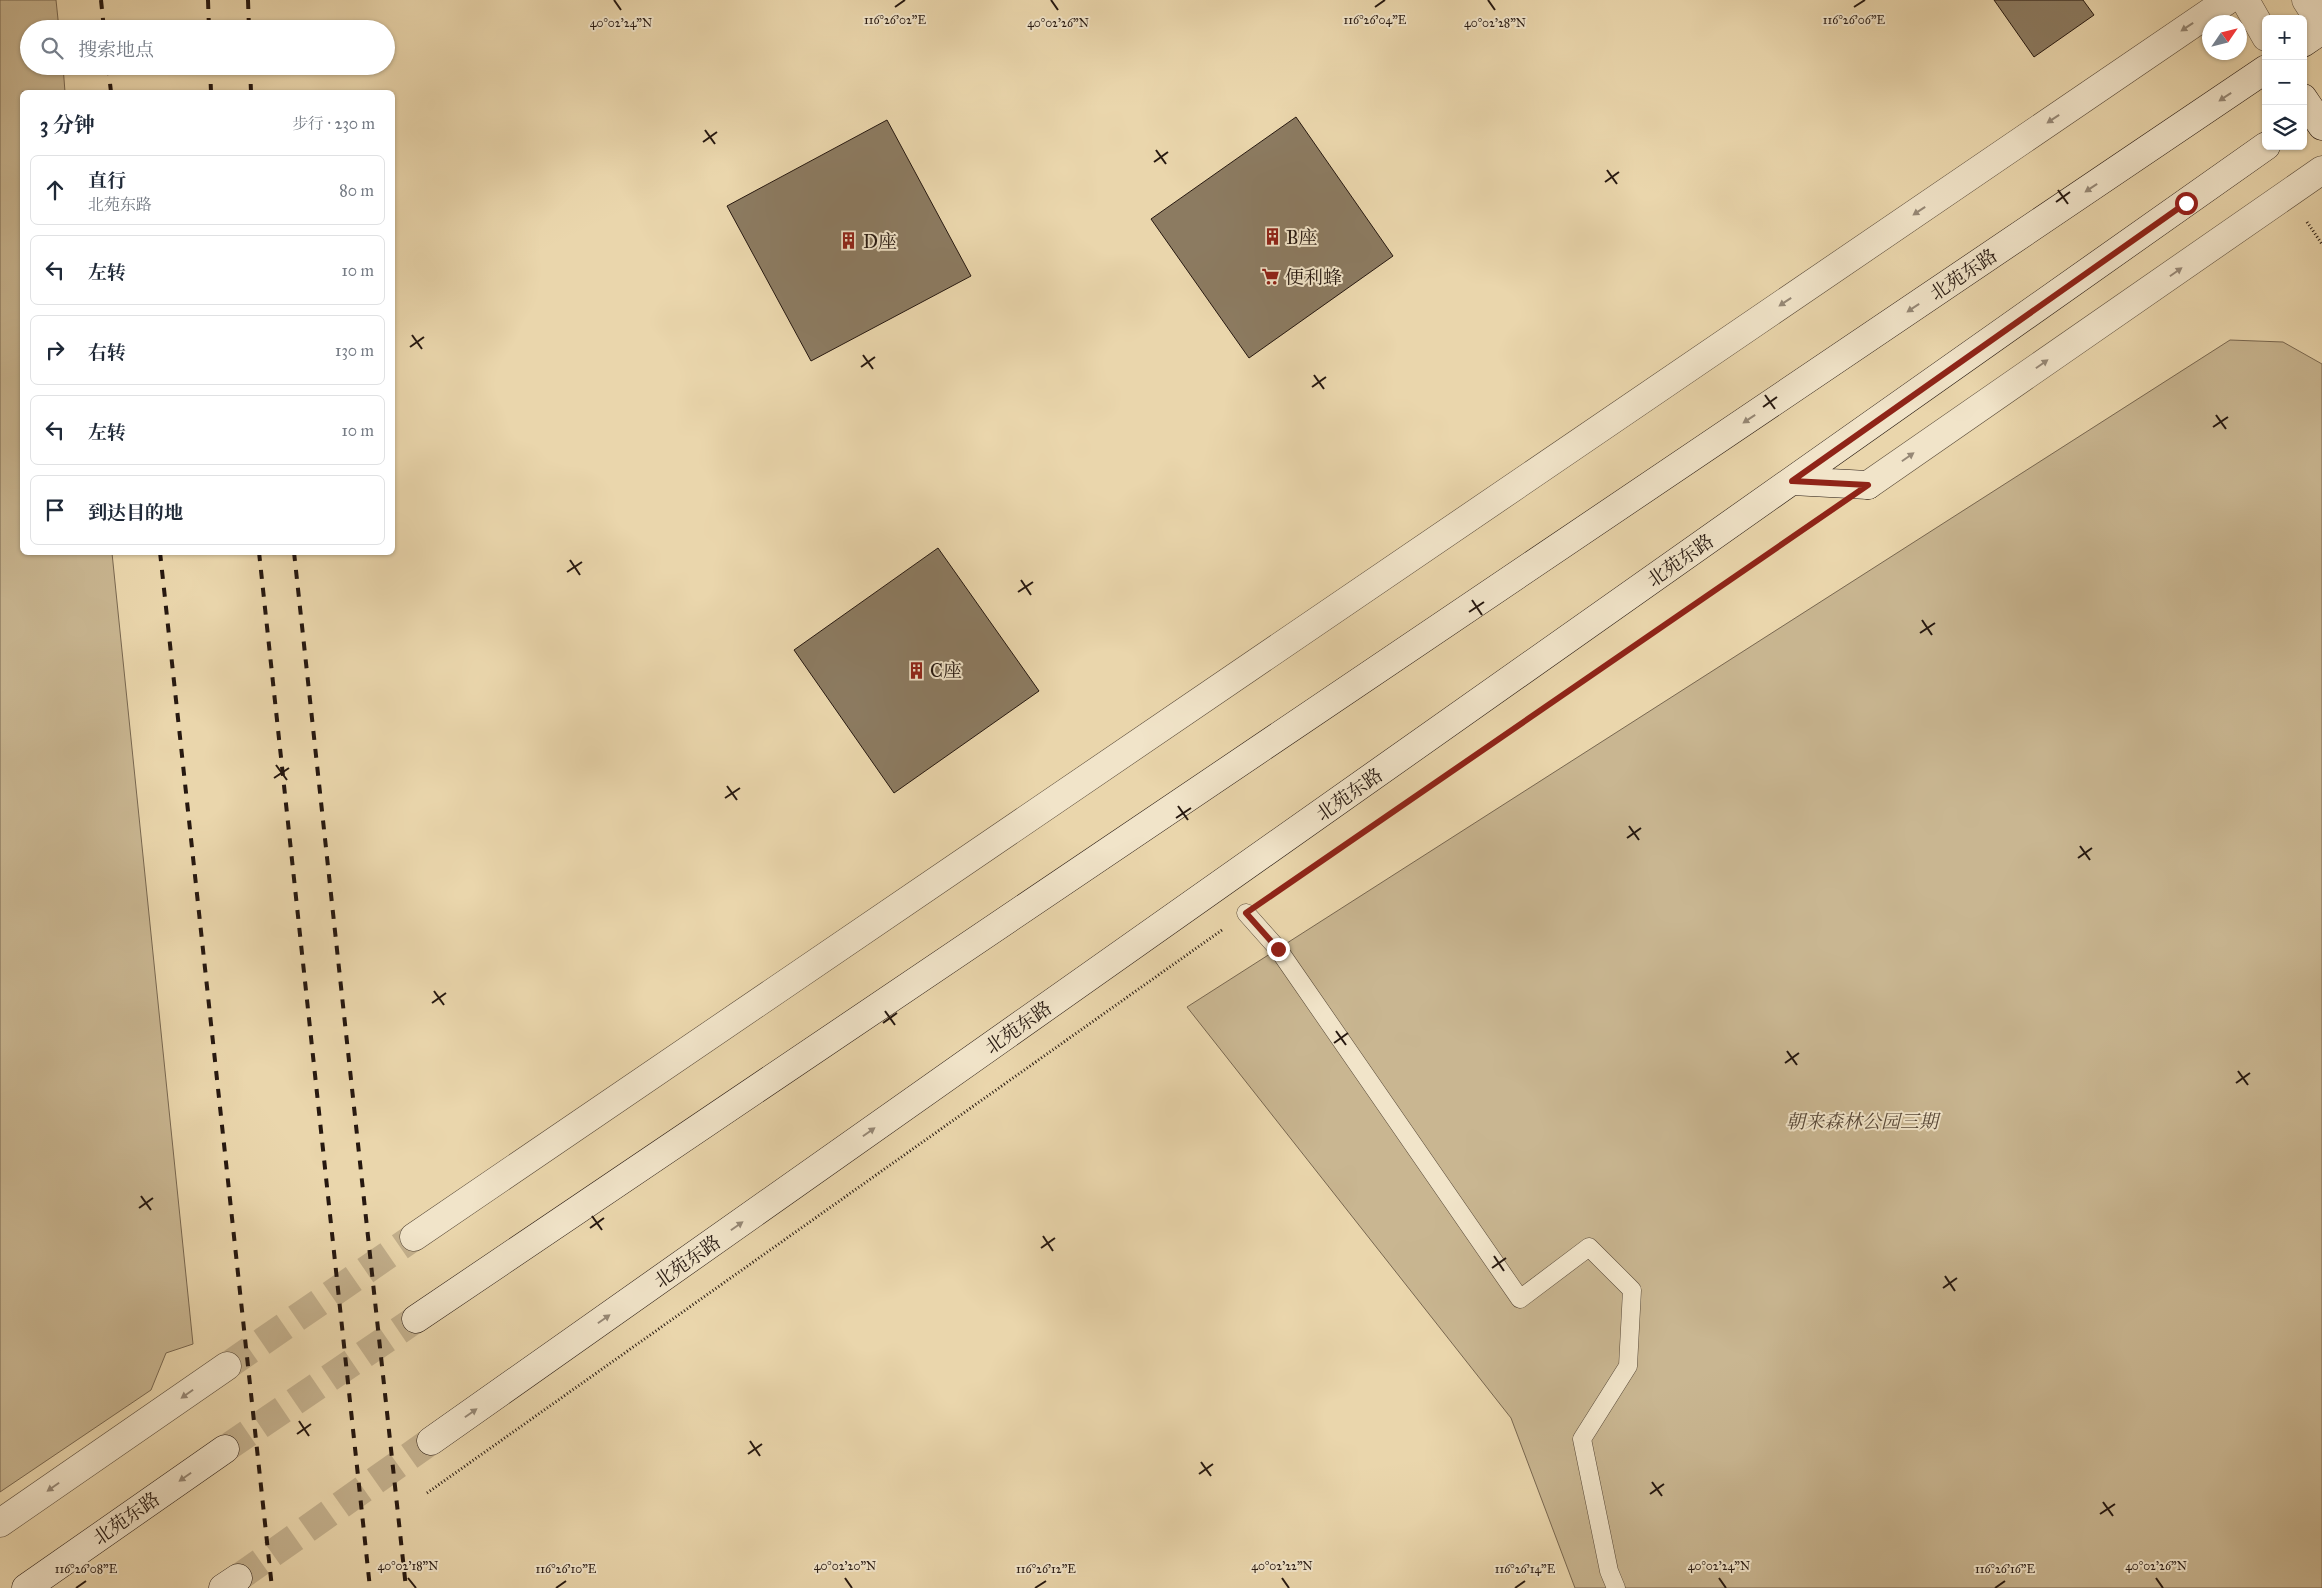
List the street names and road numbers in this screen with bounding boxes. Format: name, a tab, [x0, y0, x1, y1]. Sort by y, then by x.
street label: 北苑东路	[1925, 244, 2001, 305]
street label: 北苑东路	[1643, 529, 1718, 592]
street label: 北苑东路	[1312, 763, 1387, 826]
street label: 北苑东路	[981, 996, 1056, 1059]
street label: 北苑东路	[650, 1230, 725, 1293]
street label: 北苑东路	[89, 1487, 164, 1550]

